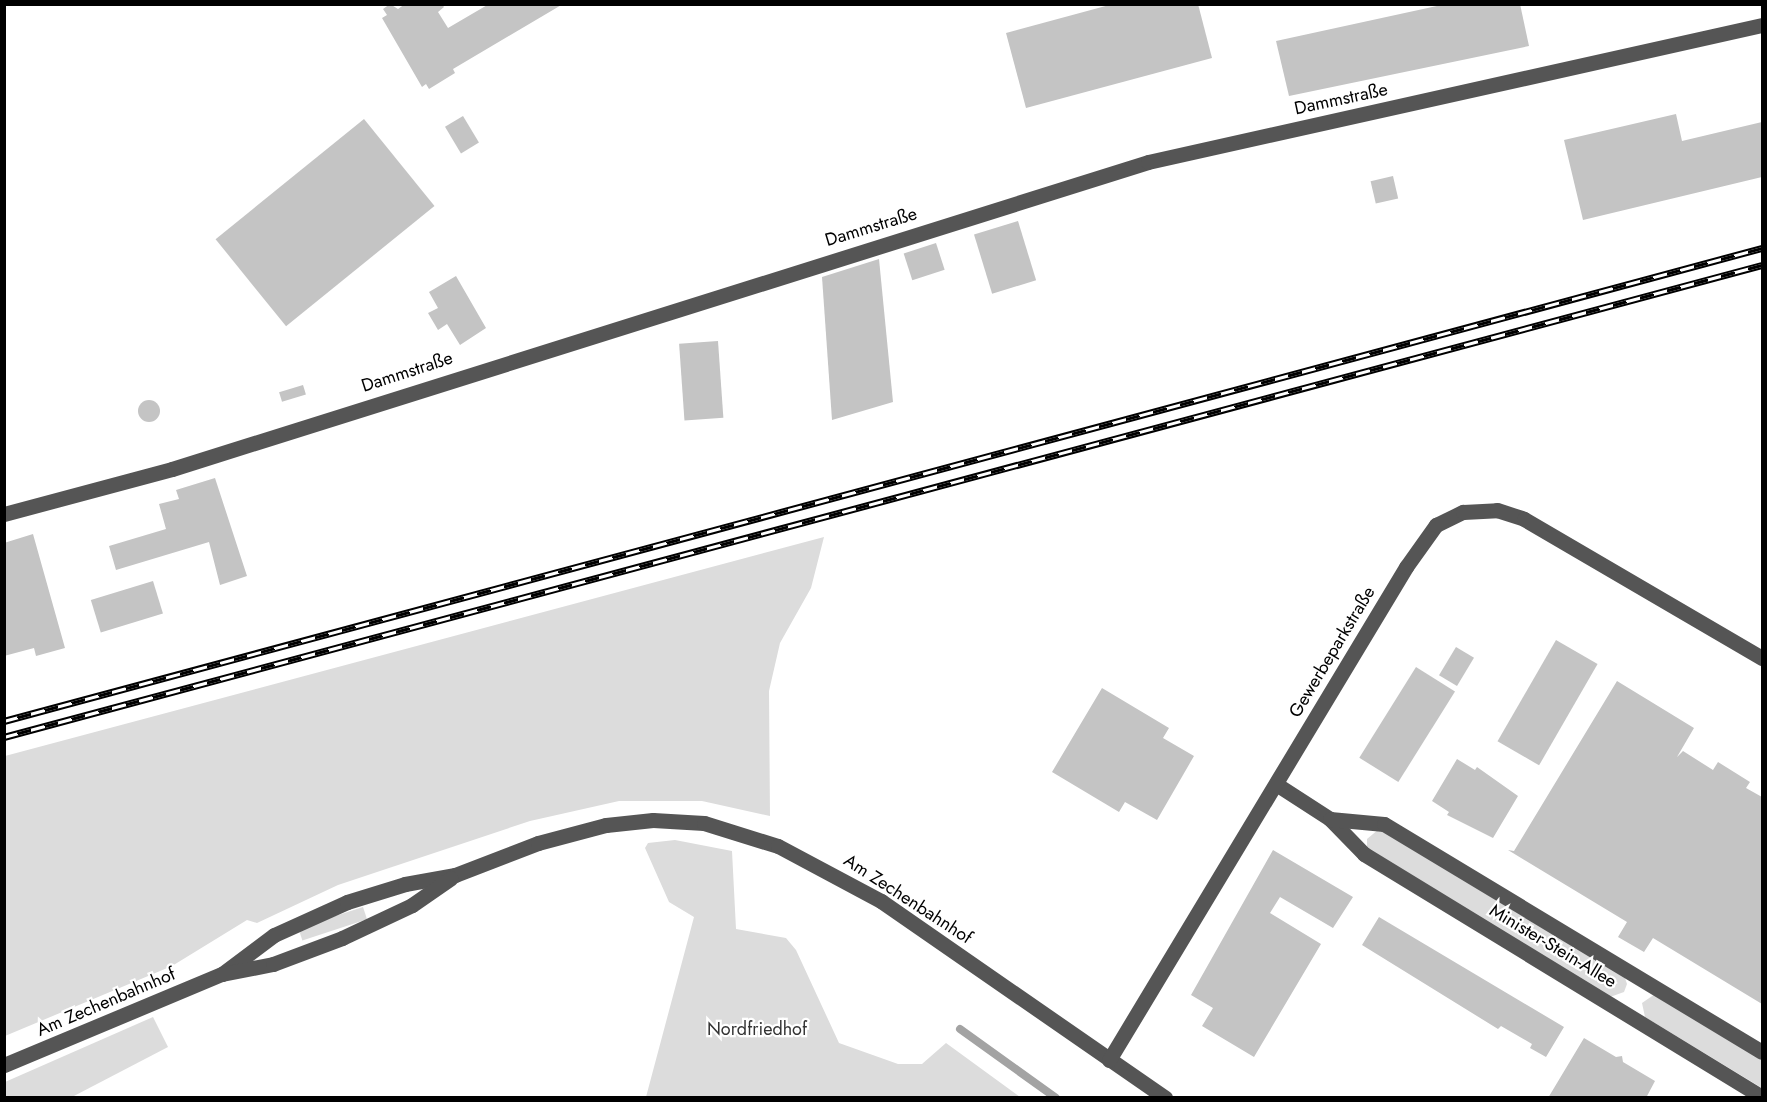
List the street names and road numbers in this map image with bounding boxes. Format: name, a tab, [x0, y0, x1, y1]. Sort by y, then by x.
street label: Dammstraße	[1292, 79, 1390, 119]
street label: Dammstraße	[823, 203, 919, 251]
street label: Dammstraße	[359, 347, 455, 397]
street label: Gewerbeparkstraße	[1284, 583, 1380, 721]
street label: Am Zechenbahnhof	[840, 849, 976, 949]
street label: Minister-Stein-Allee	[1486, 900, 1620, 992]
street label: Am Zechenbahnhof	[33, 963, 179, 1041]

